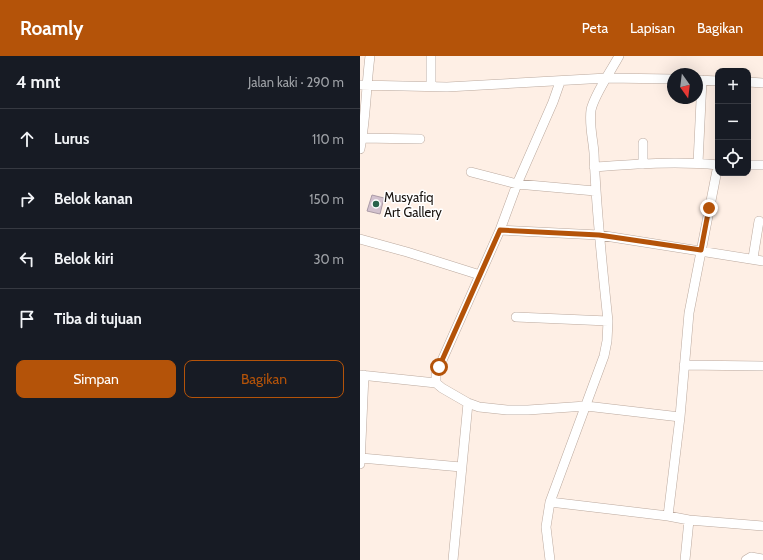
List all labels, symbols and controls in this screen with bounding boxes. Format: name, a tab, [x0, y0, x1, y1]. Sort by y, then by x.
text: Roamly	[20, 17, 83, 40]
text: Peta	[582, 19, 608, 37]
text: Lapisan	[630, 19, 675, 37]
text: Bagikan	[697, 19, 743, 37]
north arrow	[667, 68, 703, 104]
map controls	[715, 68, 751, 176]
button: +	[715, 68, 751, 104]
text: 4 mnt	[16, 72, 60, 92]
text: Jalan kaki · 290 m	[248, 74, 344, 90]
button: −	[715, 104, 751, 140]
icon: ahead	[16, 128, 38, 150]
text: Lurus	[54, 130, 89, 148]
text: 110 m	[312, 131, 344, 147]
button: locate	[715, 140, 751, 176]
icon: right	[16, 188, 38, 210]
place label: Musyafiq Art Gallery	[384, 189, 442, 220]
text: Belok kanan	[54, 190, 133, 208]
text: 150 m	[309, 191, 344, 207]
marker: Musyafiq Art Gallery	[371, 199, 381, 209]
route end	[700, 199, 718, 217]
icon: left	[16, 248, 38, 270]
text: Belok kiri	[54, 250, 114, 268]
text: 30 m	[314, 251, 344, 267]
icon: arrive	[16, 308, 38, 330]
text: Tiba di tujuan	[54, 310, 142, 328]
route start	[430, 358, 448, 376]
button: Simpan	[16, 360, 176, 398]
button: Bagikan	[184, 360, 344, 398]

